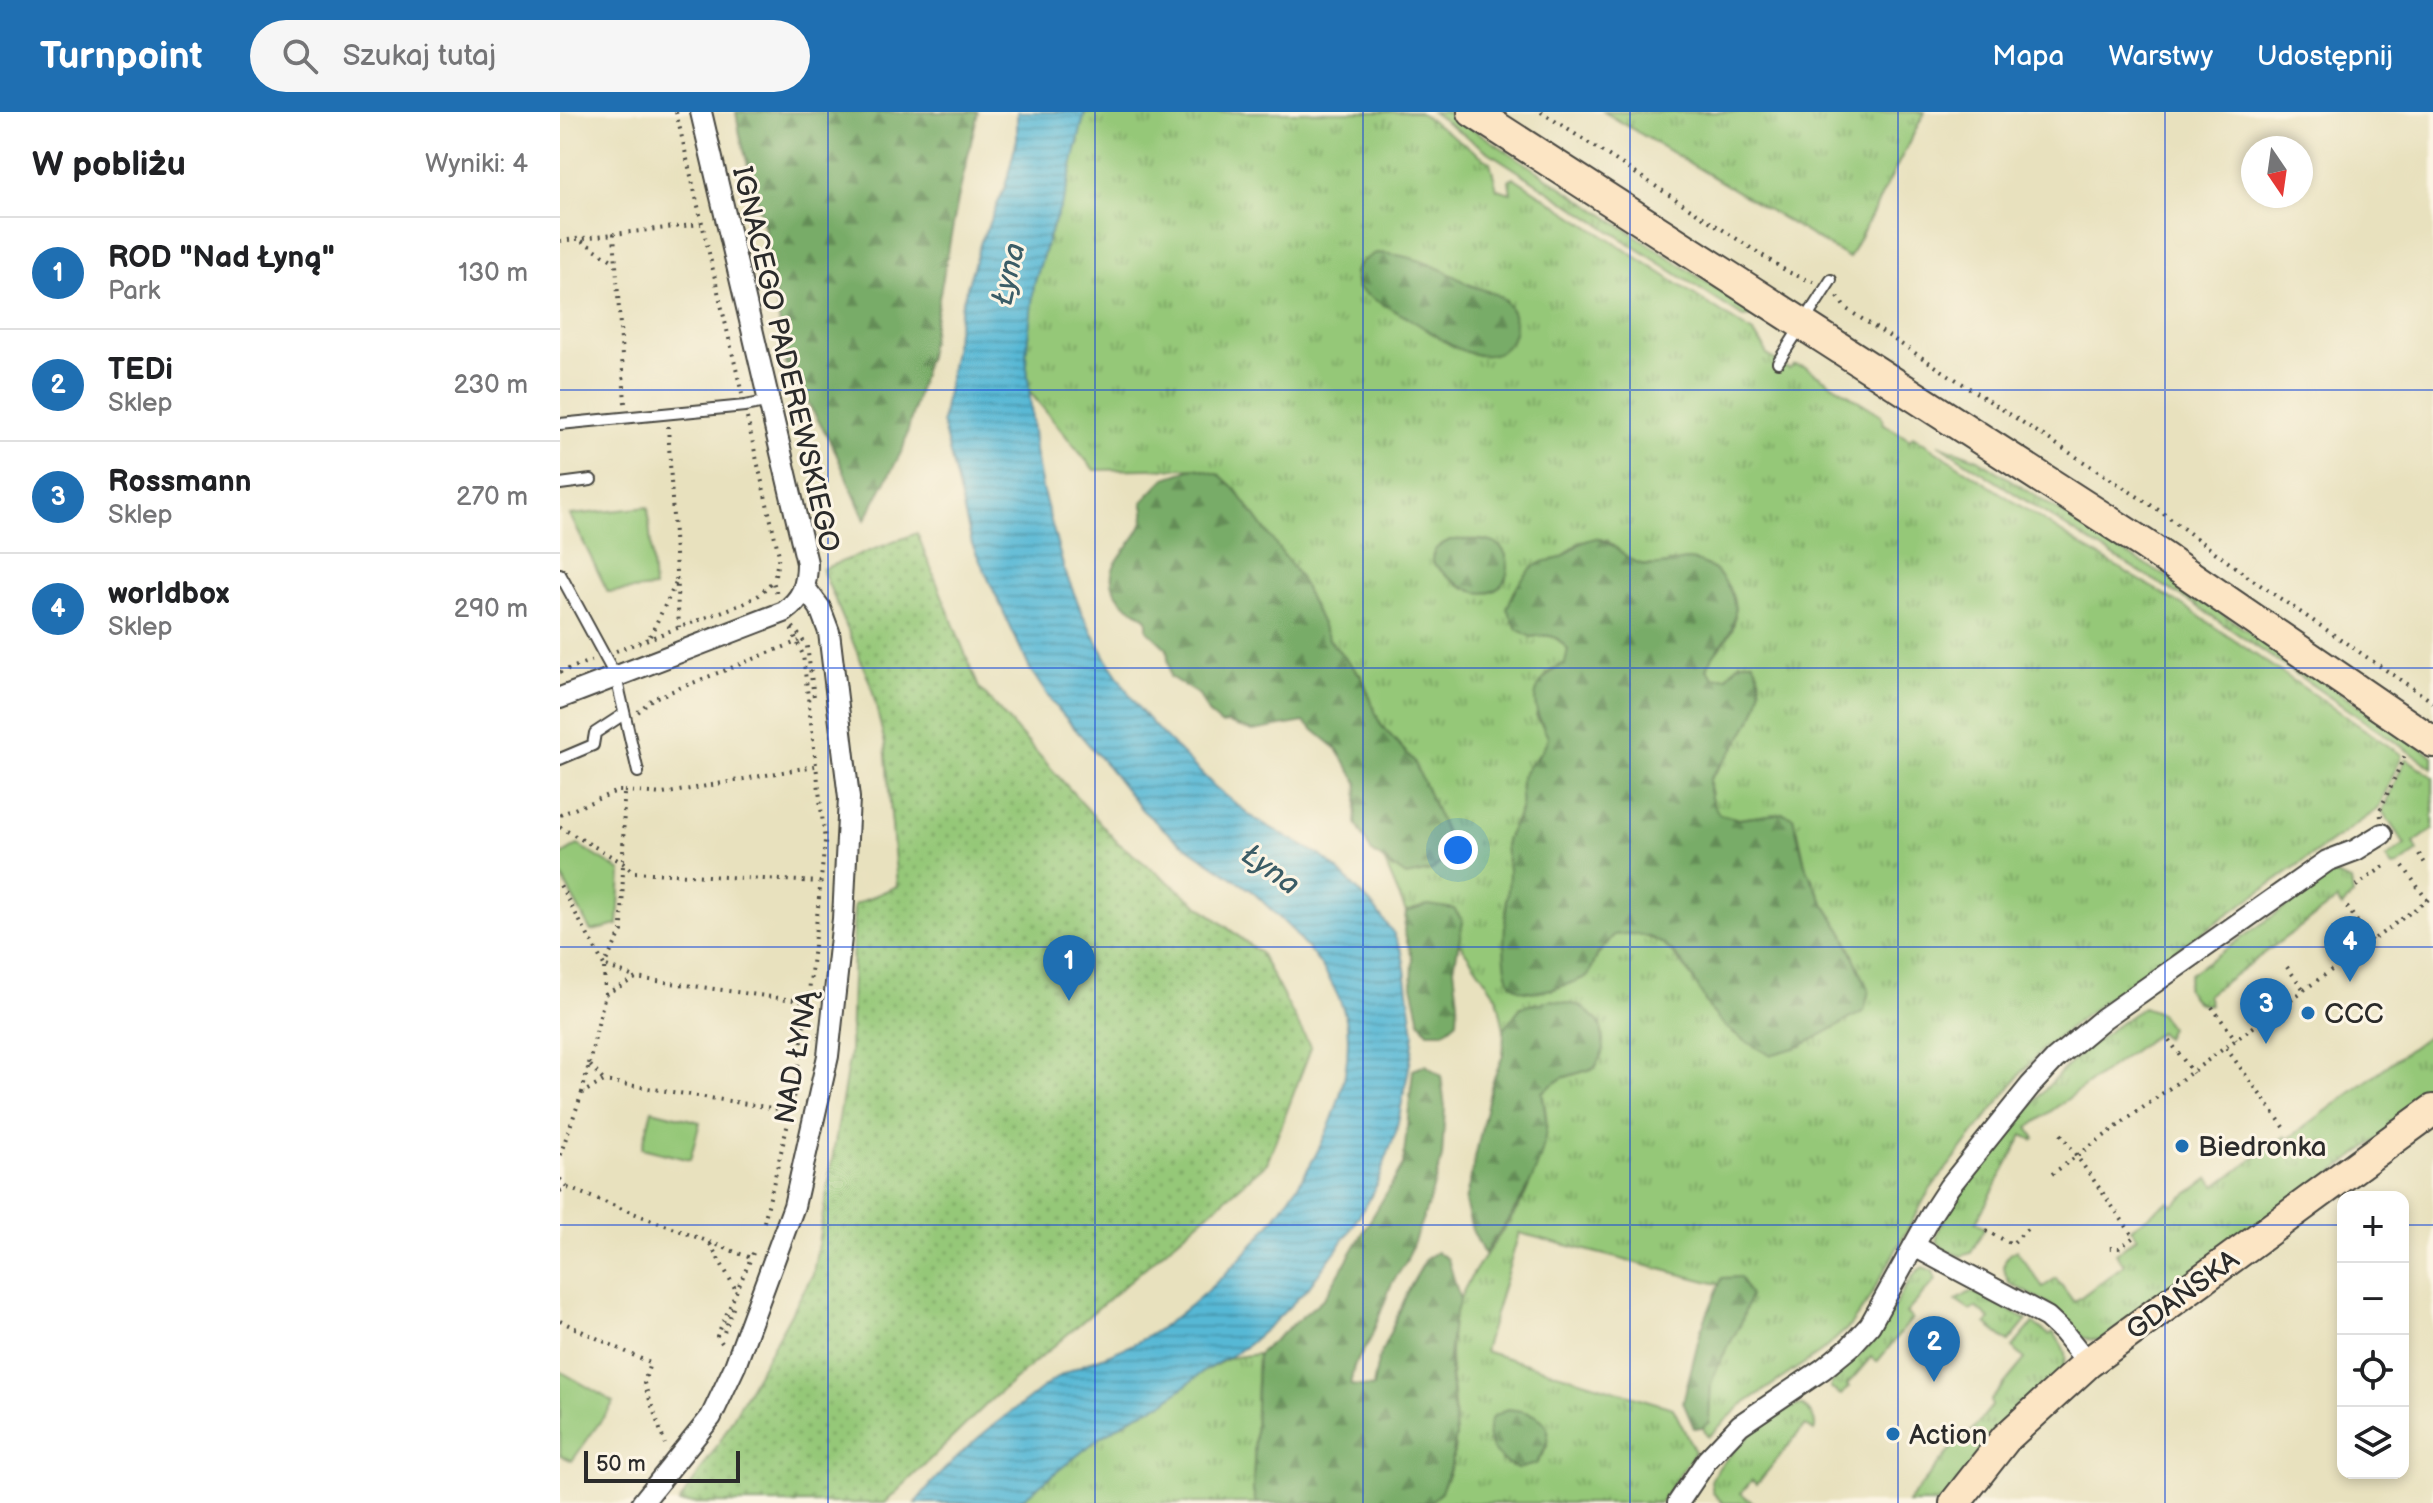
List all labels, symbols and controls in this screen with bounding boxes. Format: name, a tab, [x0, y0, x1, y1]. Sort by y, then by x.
search box	[250, 20, 810, 92]
text: Turnpoint	[40, 34, 202, 79]
icon: search	[278, 34, 322, 78]
text: Szukaj tutaj	[342, 38, 496, 74]
text: Mapa	[1992, 40, 2064, 73]
text: Warstwy	[2108, 40, 2213, 73]
text: Udostępnij	[2257, 40, 2393, 73]
north arrow	[2241, 136, 2313, 208]
text: W pobliżu	[32, 144, 186, 185]
text: Wyniki: 4	[425, 149, 528, 180]
street label: IGNACEGO PADEREWSKIEGO	[725, 163, 846, 555]
water label: Łyna	[984, 239, 1034, 309]
text: ROD "Nad Łyną"	[108, 240, 335, 276]
text: 1	[53, 258, 63, 289]
text: 130 m	[458, 258, 528, 289]
text: Park	[108, 276, 160, 307]
text: TEDi	[108, 352, 173, 388]
text: 2	[50, 370, 66, 401]
text: 230 m	[453, 370, 528, 401]
text: Sklep	[108, 388, 173, 419]
text: Rossmann	[108, 464, 251, 500]
text: 3	[50, 482, 66, 513]
text: 270 m	[456, 482, 528, 513]
text: Sklep	[108, 500, 173, 531]
text: worldbox	[108, 576, 229, 612]
text: 4	[50, 594, 66, 625]
text: 290 m	[454, 594, 528, 625]
text: Sklep	[108, 612, 173, 643]
your location	[1438, 830, 1478, 870]
water label: Łyna	[1234, 837, 1307, 903]
pin: 4	[2324, 916, 2376, 982]
pin: 1	[1043, 935, 1095, 1001]
pin: 3	[2240, 978, 2292, 1044]
street label: NAD ŁYNĄ	[769, 986, 825, 1126]
place label: CCC	[2324, 998, 2384, 1031]
marker: CCC	[2299, 1004, 2317, 1022]
place label: Biedronka	[2198, 1131, 2327, 1164]
marker: Biedronka	[2173, 1137, 2191, 1155]
map controls	[2337, 1191, 2409, 1479]
button: +	[2337, 1191, 2409, 1263]
street label: GDAŃSKA	[2120, 1242, 2246, 1347]
button: −	[2337, 1263, 2409, 1335]
pin: 2	[1908, 1316, 1960, 1382]
button: locate	[2337, 1335, 2409, 1407]
button: layers	[2337, 1407, 2409, 1479]
place label: Action	[1909, 1419, 1987, 1452]
marker: Action	[1884, 1425, 1902, 1443]
scale bar	[584, 1447, 740, 1483]
text: 50 m	[596, 1451, 646, 1478]

